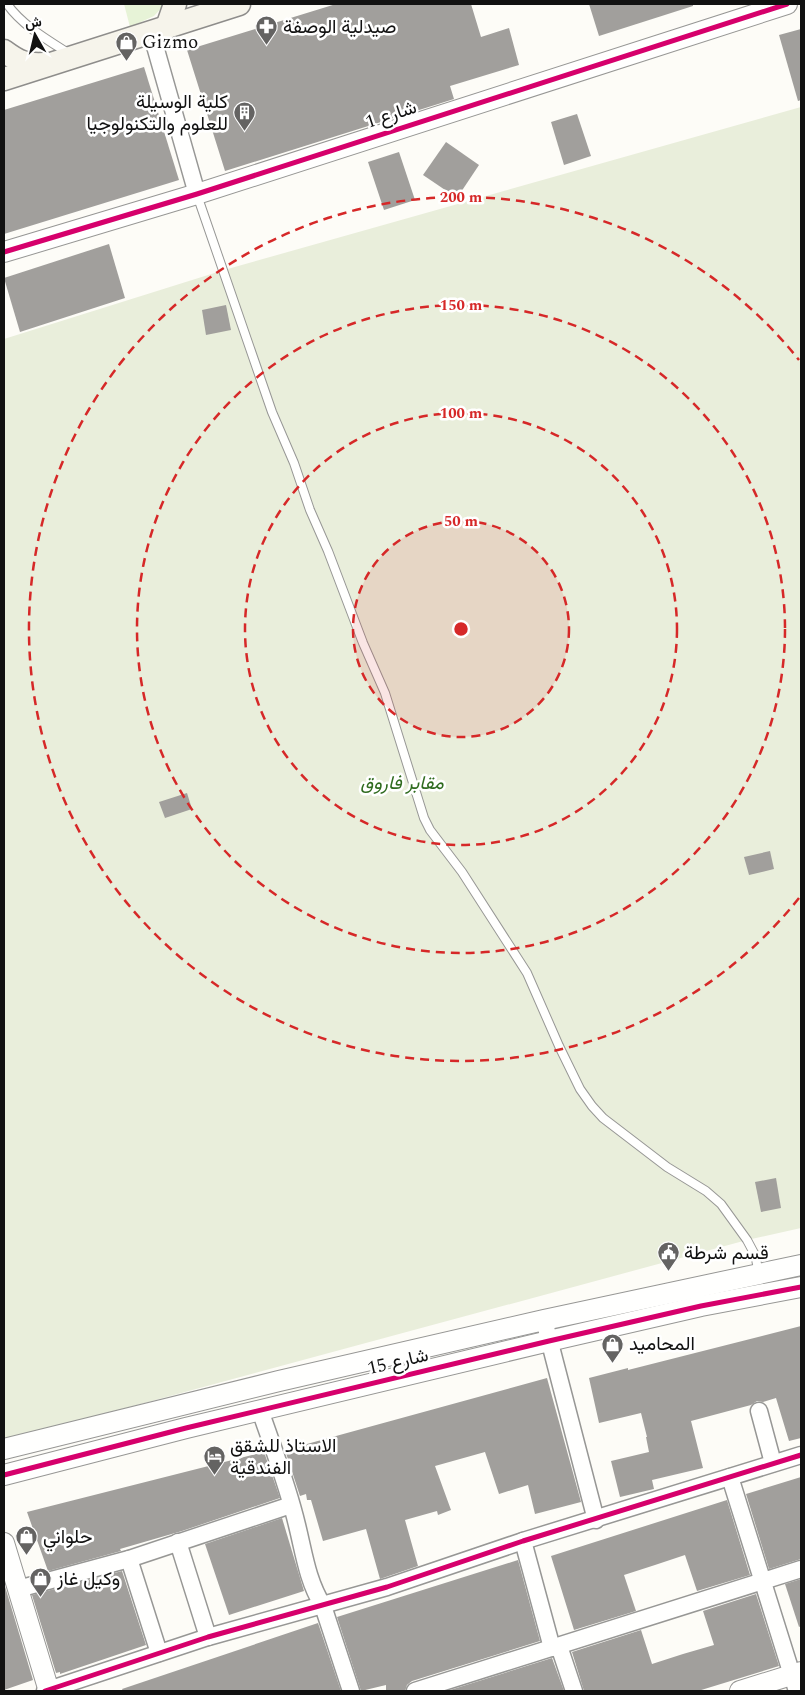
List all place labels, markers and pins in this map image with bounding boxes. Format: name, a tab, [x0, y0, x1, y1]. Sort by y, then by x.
place label: صيدلية الوصفة	[283, 13, 396, 42]
pharmacy icon: صيدلية الوصفة	[255, 15, 279, 46]
place label: Gizmo	[142, 28, 198, 57]
shop icon: Gizmo	[114, 30, 138, 61]
place label: كلية الوسيلة للعلوم والتكنولوجيا	[86, 88, 228, 139]
building icon: كلية الوسيلة للعلوم والتكنولوجيا	[232, 101, 256, 132]
centre of rings	[452, 620, 470, 638]
place label: قسم شرطة	[684, 1239, 769, 1268]
public building icon: قسم شرطة	[656, 1241, 680, 1272]
place label: المحاميد	[629, 1330, 695, 1359]
shop icon: المحاميد	[601, 1332, 625, 1363]
place label: الاستاذ للشقق الفندقية	[230, 1432, 336, 1483]
hotel icon: الاستاذ للشقق الفندقية	[202, 1445, 226, 1476]
place label: حلواني	[43, 1523, 92, 1552]
shop icon: حلواني	[15, 1525, 39, 1556]
place label: وكيل غاز	[56, 1565, 120, 1594]
shop icon: وكيل غاز	[29, 1567, 53, 1598]

